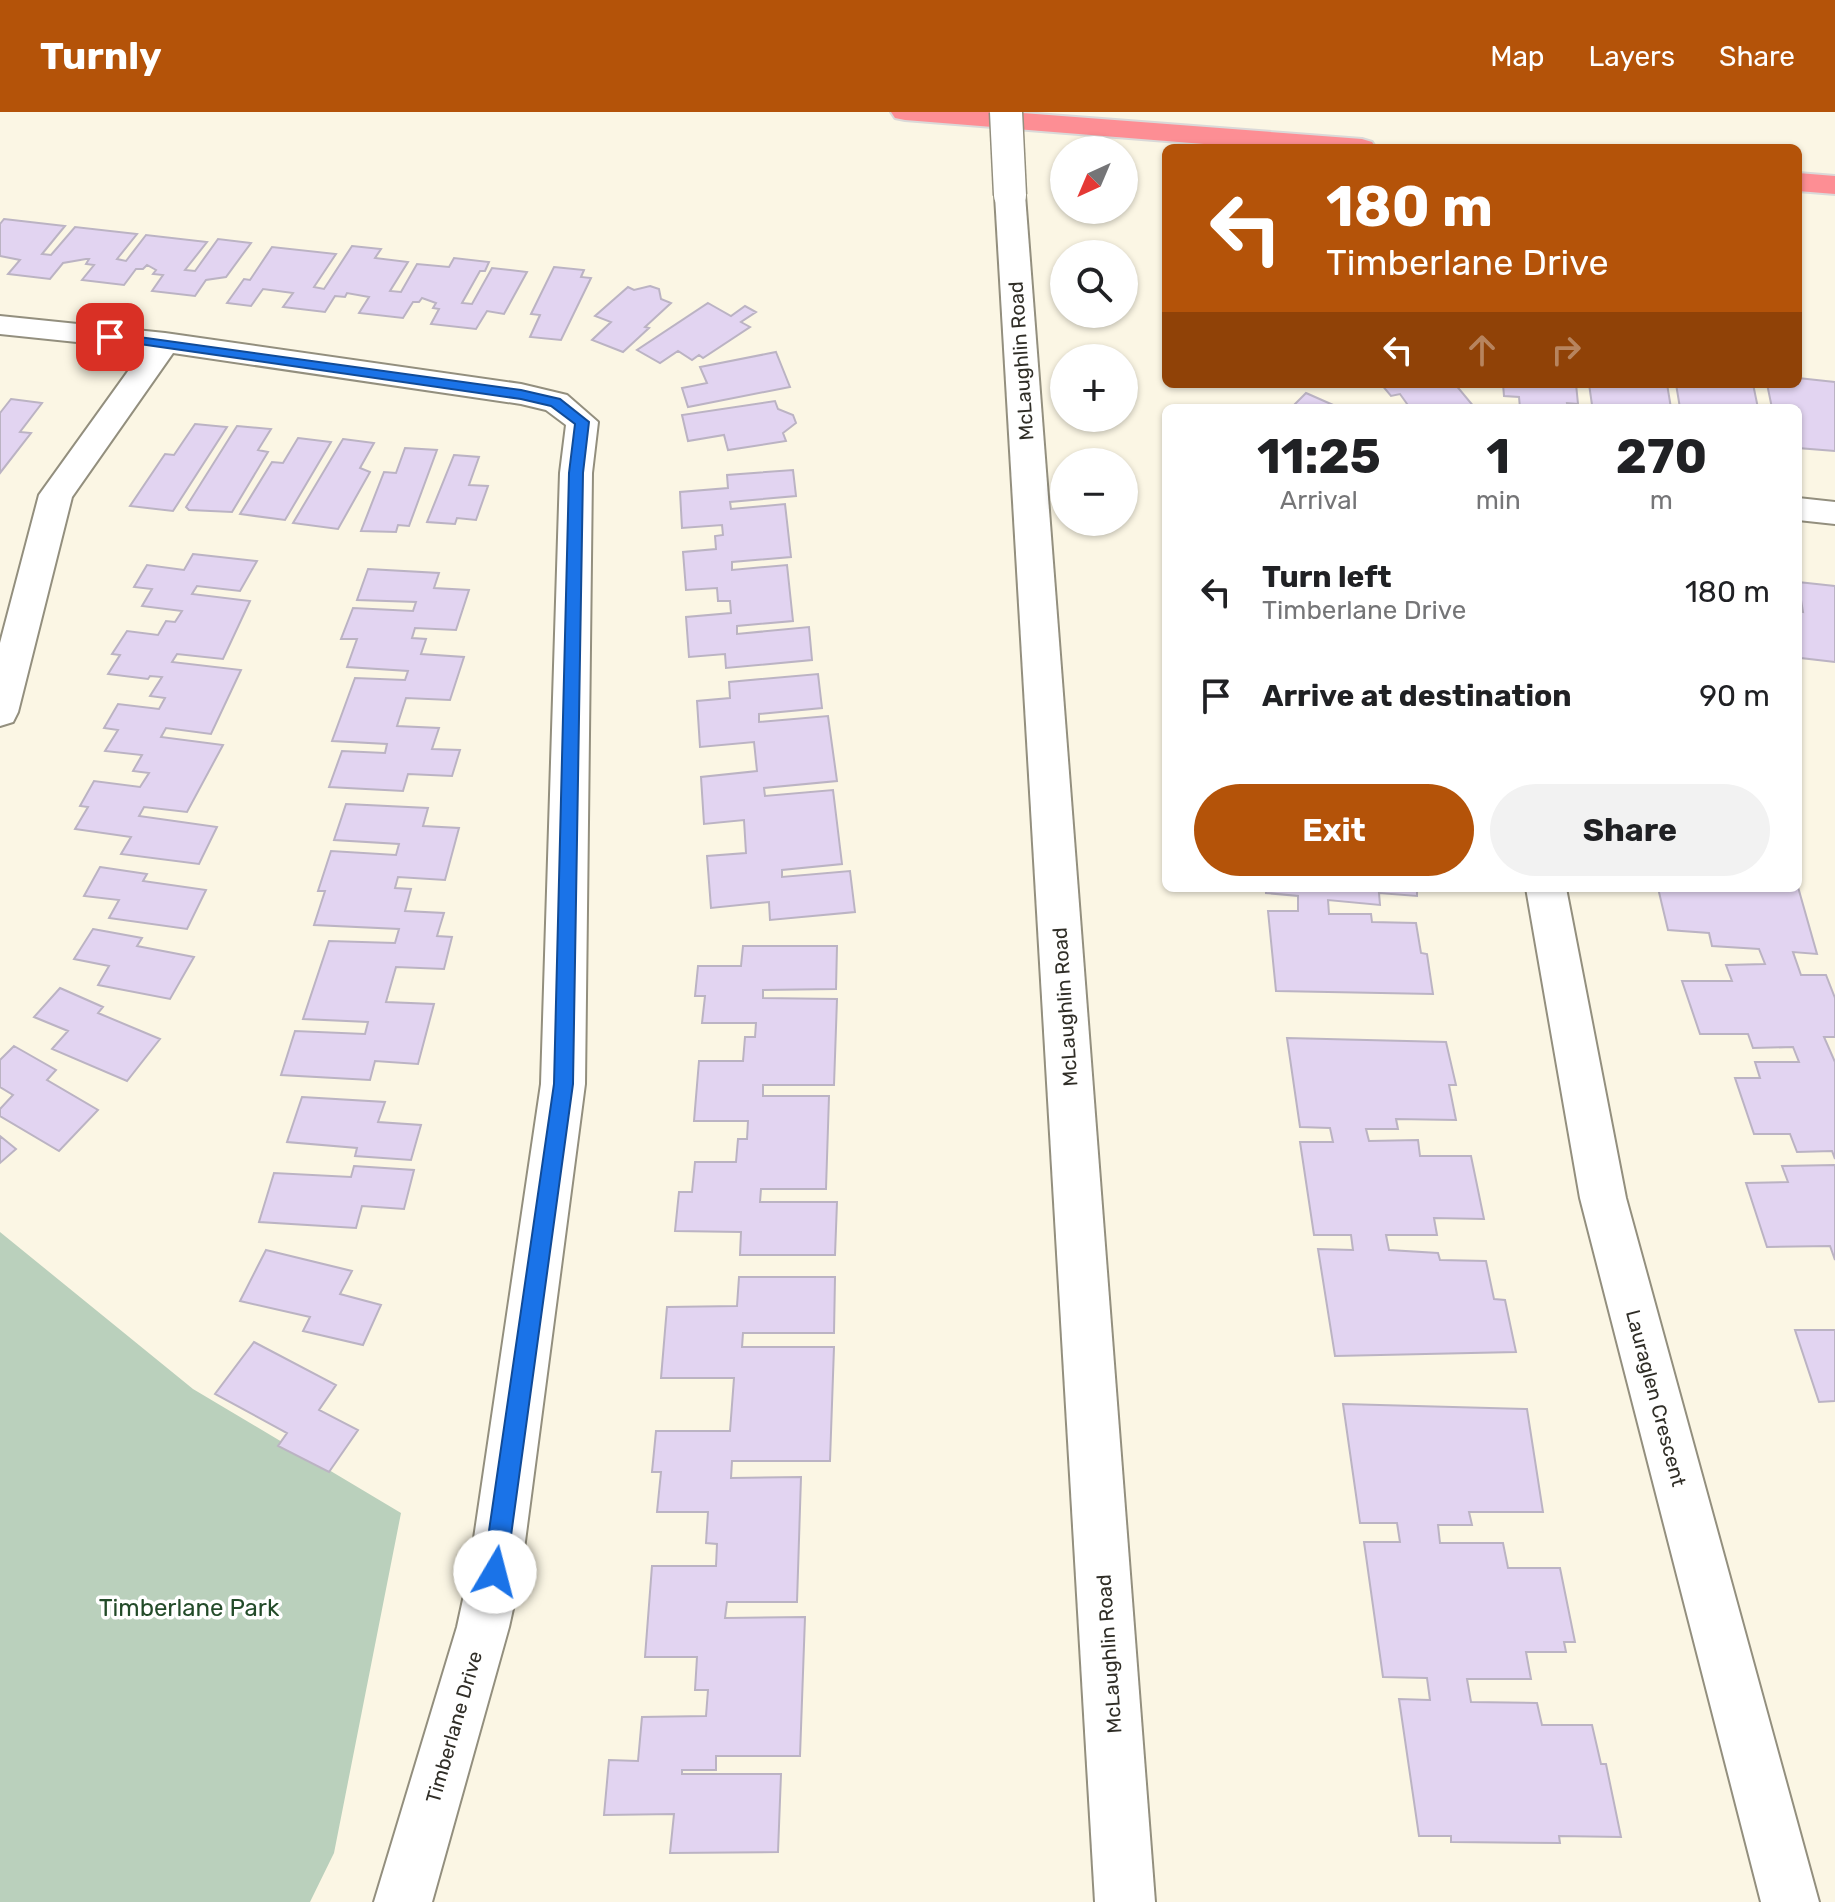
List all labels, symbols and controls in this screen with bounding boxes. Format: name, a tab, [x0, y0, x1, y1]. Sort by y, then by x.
text: Turnly	[40, 33, 162, 79]
text: Map	[1490, 40, 1545, 73]
text: Layers	[1589, 40, 1675, 73]
text: Share	[1719, 40, 1795, 73]
north arrow	[1050, 136, 1138, 224]
map controls	[1050, 136, 1138, 536]
text: 180 m	[1326, 174, 1493, 240]
icon: left	[1194, 176, 1298, 280]
button: search	[1050, 240, 1138, 328]
text: Timberlane Drive	[1326, 241, 1609, 284]
street label: McLaughlin Road	[1003, 281, 1039, 441]
pin	[76, 303, 144, 371]
icon: arrive	[88, 315, 132, 359]
icon: left	[1376, 328, 1420, 372]
icon: ahead	[1460, 328, 1504, 372]
icon: right	[1544, 328, 1588, 372]
button: +	[1050, 344, 1138, 432]
text: 11:25	[1257, 428, 1381, 485]
text: 1	[1486, 428, 1510, 485]
text: 270	[1616, 428, 1707, 485]
button: −	[1050, 448, 1138, 536]
text: Arrival	[1280, 485, 1358, 516]
text: min	[1476, 485, 1521, 516]
text: m	[1650, 485, 1673, 516]
text: Turn left	[1262, 559, 1392, 595]
icon: left	[1194, 570, 1238, 614]
text: 180 m	[1685, 574, 1770, 610]
text: Timberlane Drive	[1262, 595, 1466, 626]
icon: arrive	[1194, 674, 1238, 718]
text: Arrive at destination	[1262, 678, 1572, 714]
text: 90 m	[1699, 678, 1770, 714]
button: Exit	[1194, 784, 1474, 876]
button: Share	[1490, 784, 1770, 876]
street label: McLaughlin Road	[1047, 927, 1083, 1087]
street label: Lauraglen Crescent	[1621, 1307, 1691, 1489]
position arrow	[453, 1530, 537, 1614]
street label: McLaughlin Road	[1091, 1574, 1127, 1734]
park label: Timberlane Park	[99, 1594, 280, 1622]
street label: Timberlane Drive	[421, 1648, 487, 1806]

